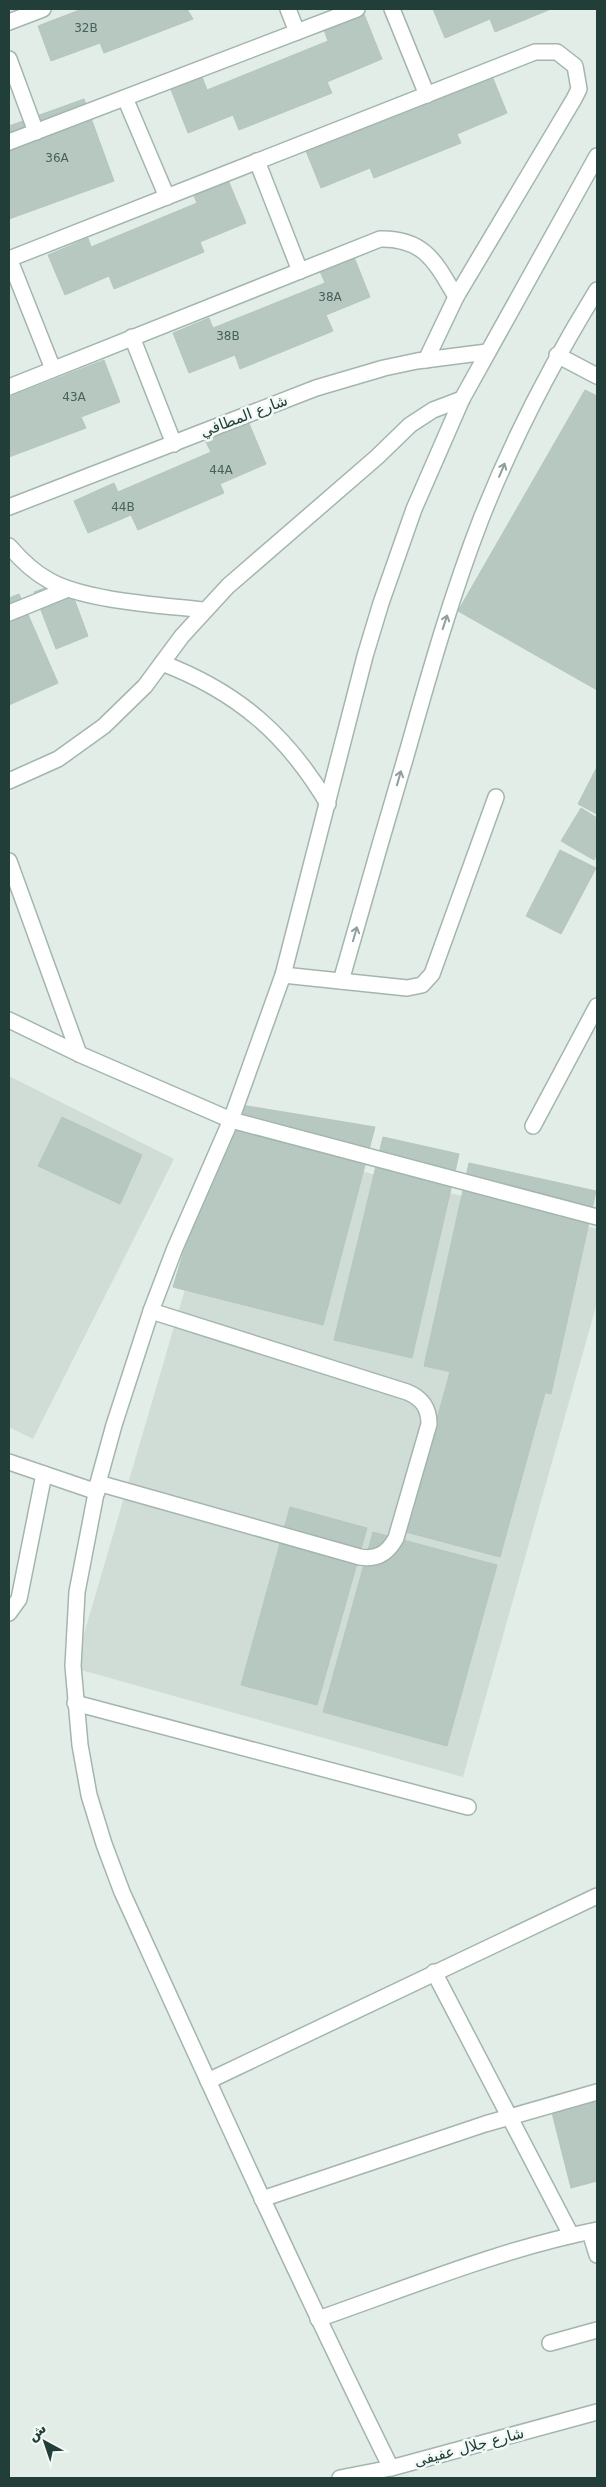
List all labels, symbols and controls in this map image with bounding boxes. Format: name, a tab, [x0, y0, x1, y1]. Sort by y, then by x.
house number: 32B	[74, 21, 98, 35]
house number: 36A	[45, 151, 70, 165]
house number: 38A	[318, 290, 343, 304]
house number: 38B	[216, 329, 240, 343]
house number: 43A	[62, 390, 87, 404]
street label: شارع المطافي	[198, 391, 291, 442]
house number: 44A	[209, 463, 234, 477]
one-way arrow	[497, 463, 507, 478]
house number: 44B	[111, 500, 135, 514]
one-way arrow	[440, 614, 450, 630]
one-way arrow	[395, 770, 405, 786]
one-way arrow	[350, 927, 360, 943]
north arrow	[20, 2417, 70, 2467]
text: ش	[24, 2420, 49, 2444]
street label: شارع جلال عفيفى	[412, 2424, 526, 2470]

